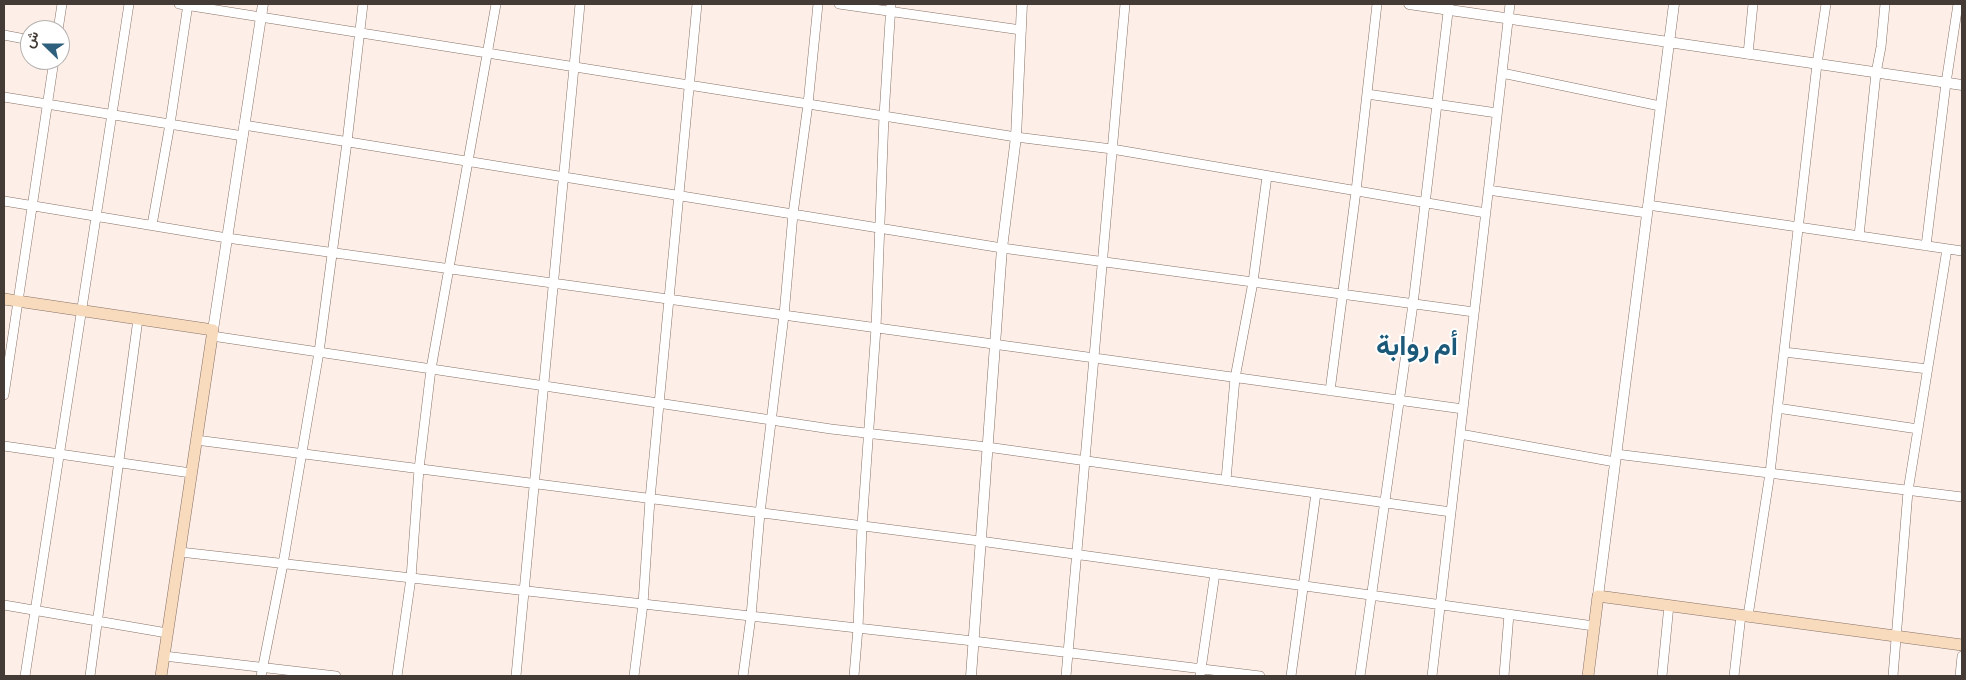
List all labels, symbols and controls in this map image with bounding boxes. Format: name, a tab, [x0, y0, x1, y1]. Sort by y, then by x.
north arrow	[20, 20, 70, 70]
text: ش	[21, 29, 43, 51]
district label: أم روابة	[1376, 331, 1458, 365]

